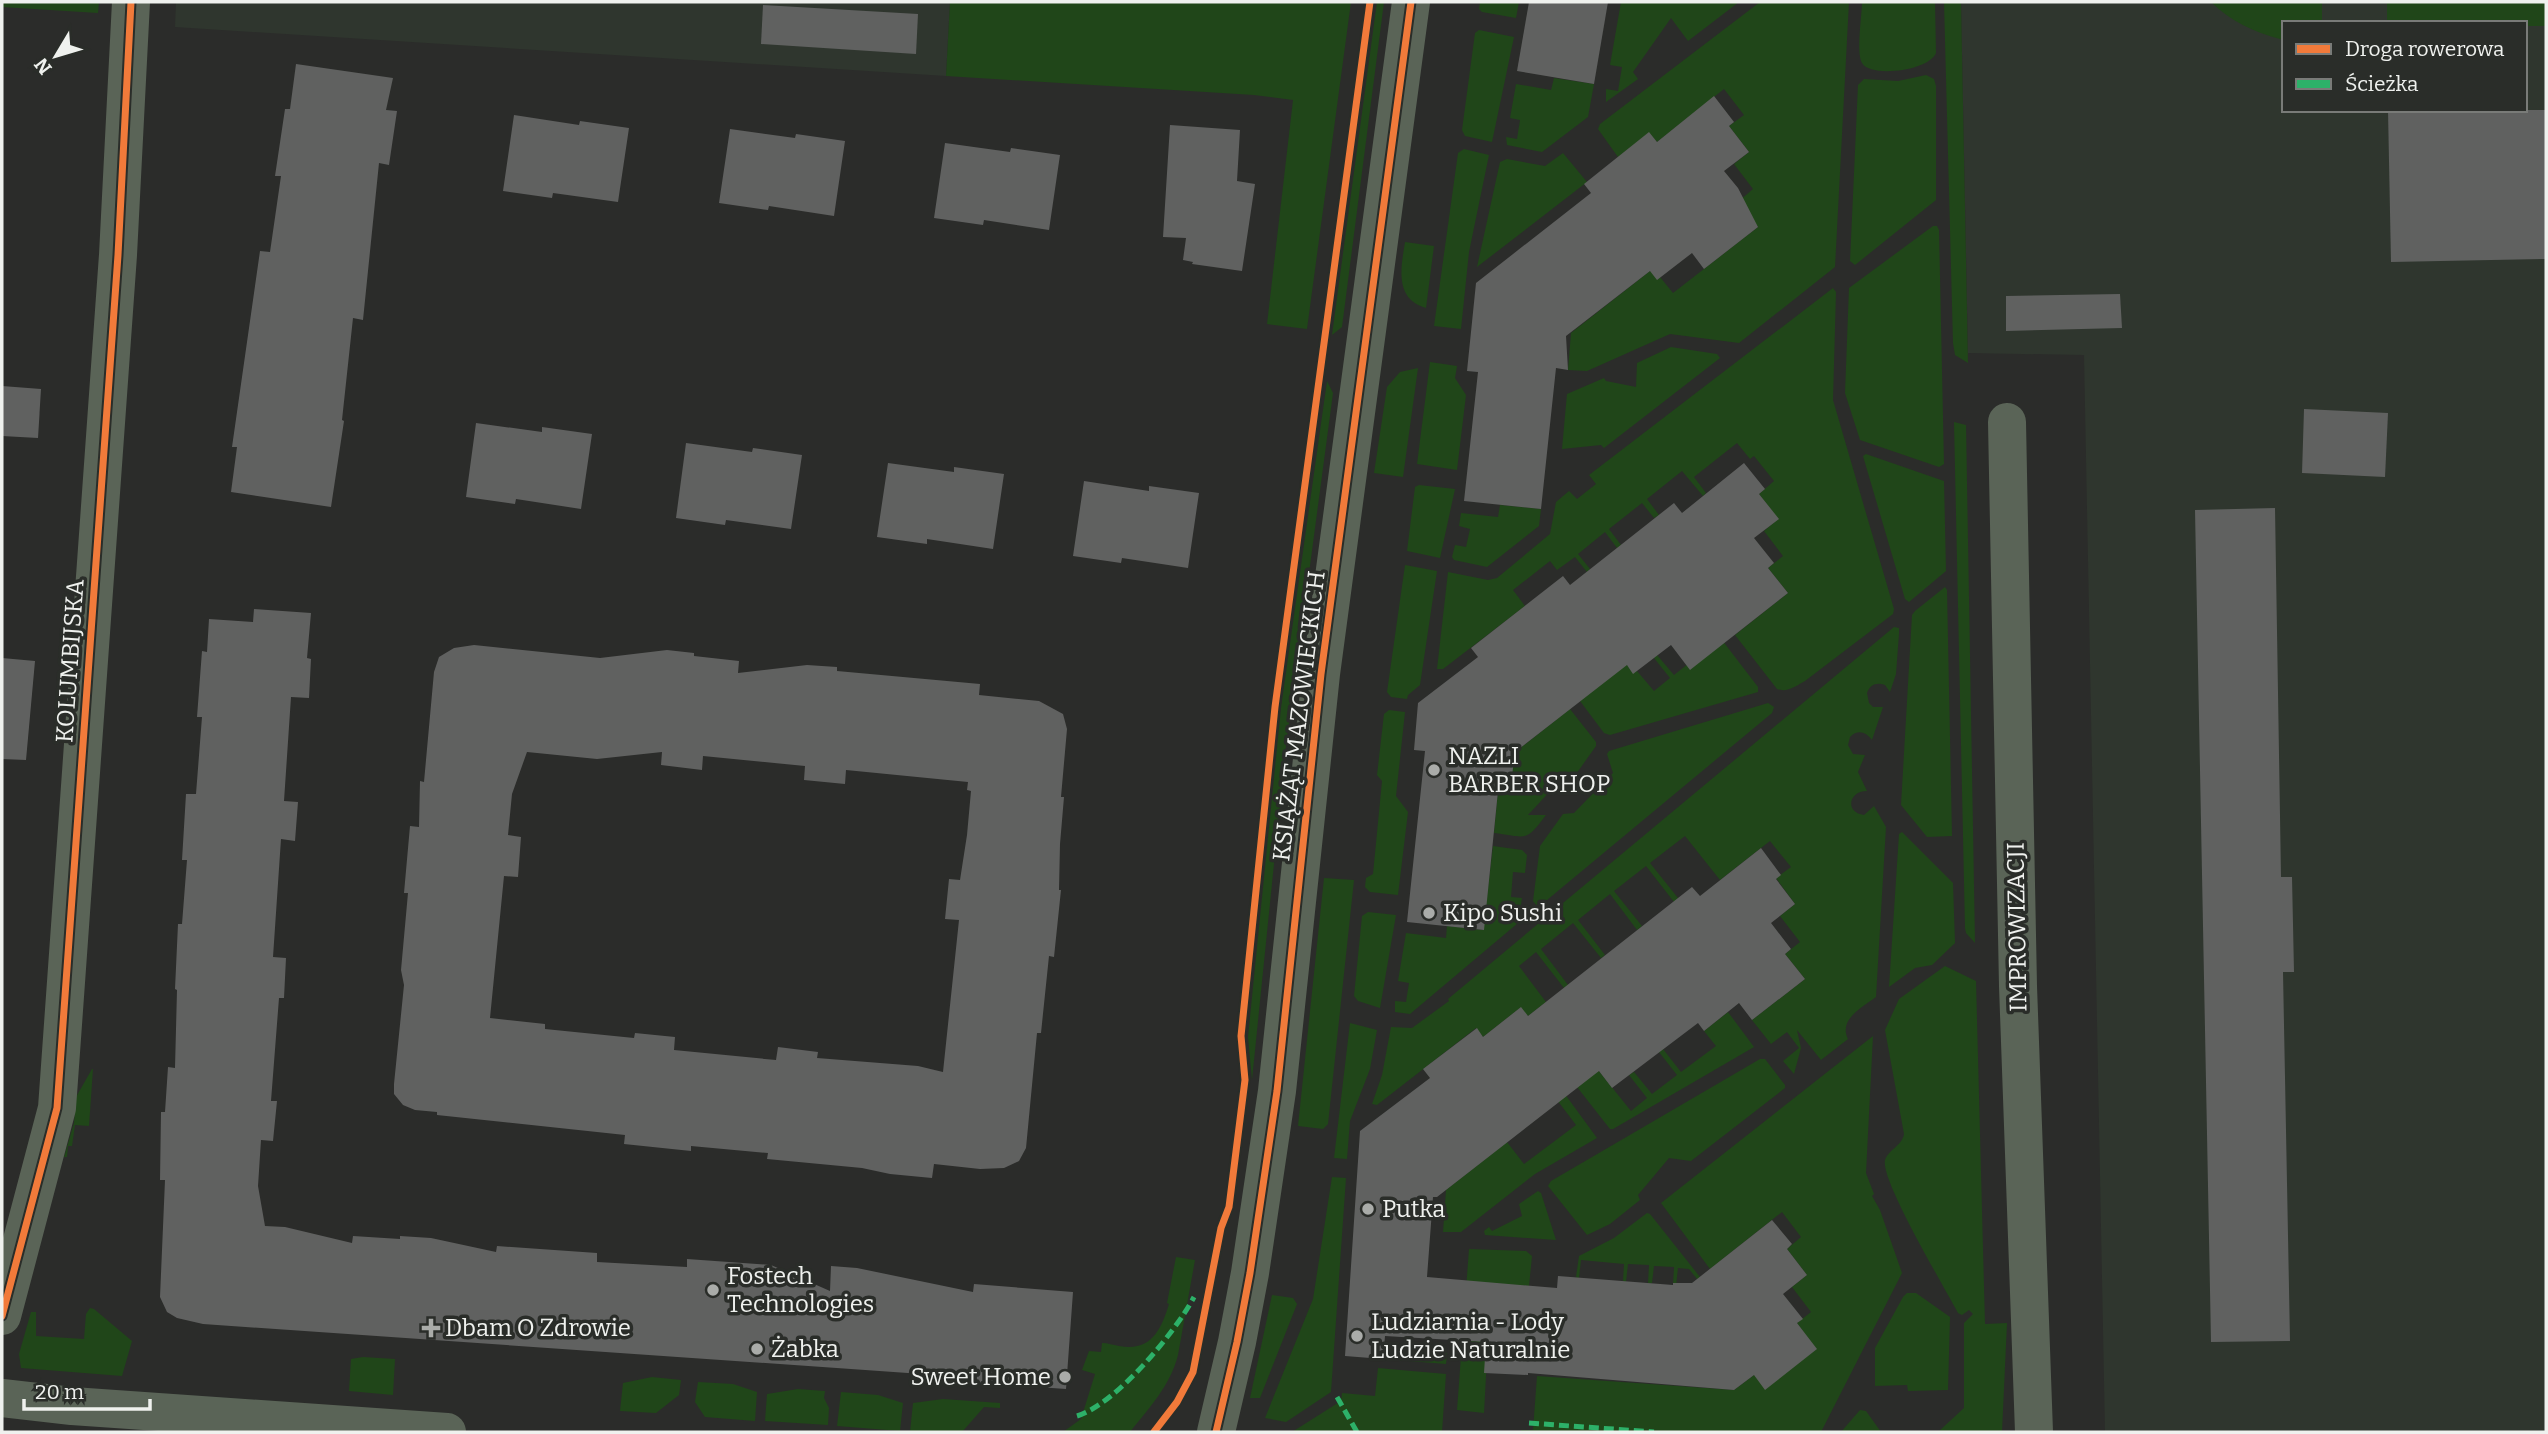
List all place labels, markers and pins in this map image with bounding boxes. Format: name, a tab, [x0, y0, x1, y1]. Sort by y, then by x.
place label: NAZLI BARBER SHOP	[1448, 742, 1610, 798]
marker: NAZLI BARBER SHOP	[1426, 762, 1442, 778]
place label: Kipo Sushi	[1443, 899, 1562, 927]
marker: Kipo Sushi	[1421, 905, 1437, 921]
place label: Putka	[1382, 1195, 1445, 1223]
marker: Putka	[1360, 1201, 1376, 1217]
place label: Fostech Technologies	[727, 1262, 874, 1318]
marker: Fostech Technologies	[705, 1282, 721, 1298]
place label: Ludziarnia - Lody Ludzie Naturalnie	[1371, 1308, 1570, 1364]
place label: Dbam O Zdrowie	[445, 1314, 631, 1342]
marker: Dbam O Zdrowie	[423, 1320, 439, 1336]
marker: Ludziarnia - Lody Ludzie Naturalnie	[1349, 1328, 1365, 1344]
place label: Żabka	[771, 1335, 839, 1363]
marker: Żabka	[749, 1341, 765, 1357]
place label: Sweet Home	[911, 1363, 1051, 1391]
marker: Sweet Home	[1057, 1369, 1073, 1385]

